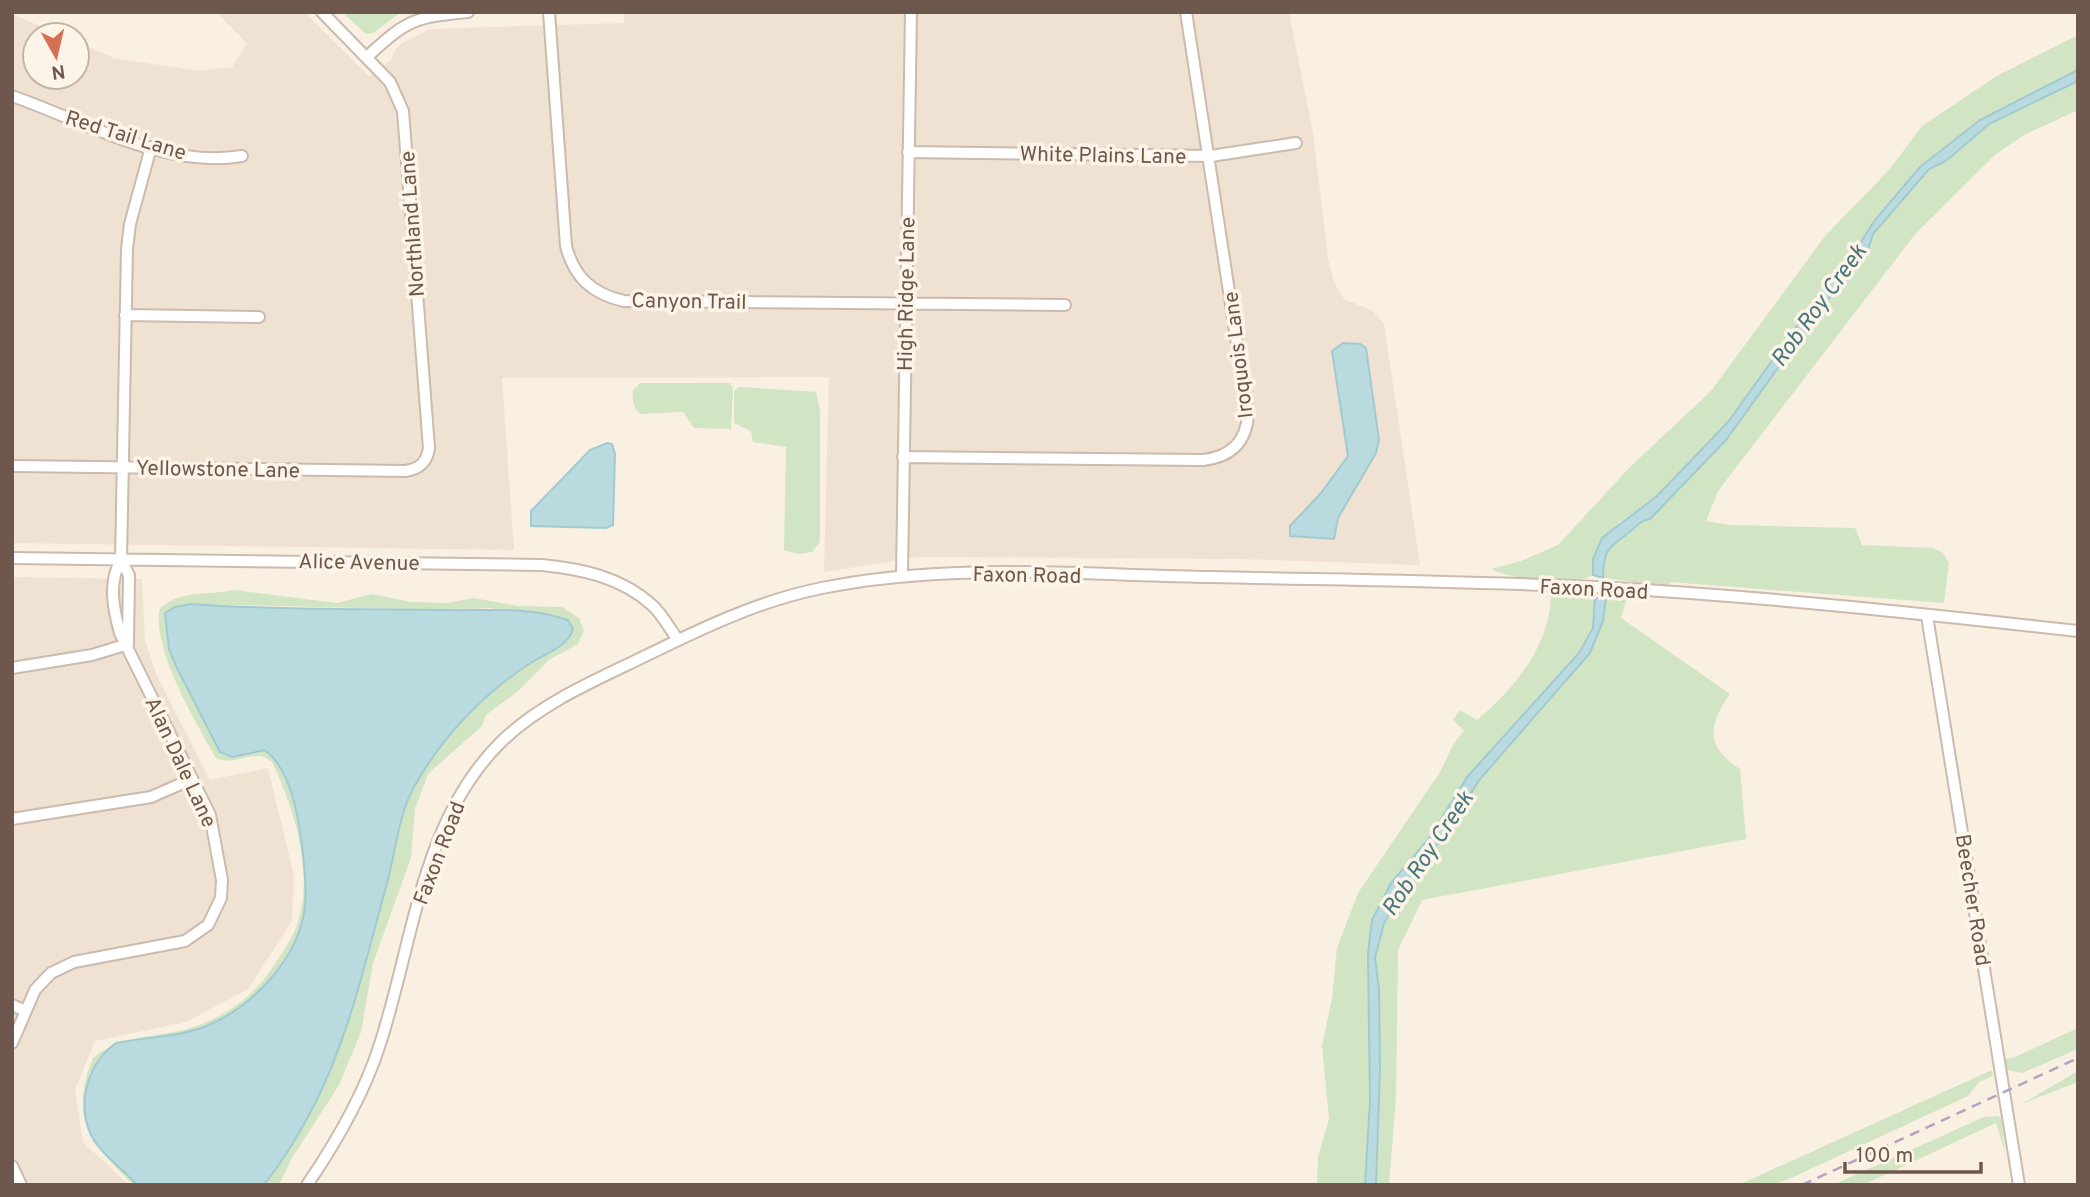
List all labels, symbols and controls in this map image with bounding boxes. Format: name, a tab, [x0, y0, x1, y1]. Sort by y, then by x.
north arrow	[21, 21, 91, 91]
text: N	[50, 58, 67, 84]
street label: Red Tail Lane	[62, 105, 189, 168]
street label: White Plains Lane	[1019, 142, 1187, 171]
street label: Northland Lane	[395, 150, 432, 298]
street label: High Ridge Lane	[893, 217, 922, 371]
water label: Rob Roy Creek	[1766, 239, 1874, 373]
street label: Canyon Trail	[631, 288, 747, 317]
street label: Iroquois Lane	[1218, 290, 1261, 420]
street label: Yellowstone Lane	[136, 456, 300, 485]
street label: Alice Avenue	[298, 549, 420, 578]
street label: Faxon Road	[972, 562, 1082, 591]
street label: Faxon Road	[1539, 574, 1649, 607]
street label: Alan Dale Lane	[138, 693, 222, 832]
water label: Rob Roy Creek	[1377, 786, 1482, 922]
street label: Faxon Road	[408, 798, 472, 909]
street label: Beecher Road	[1948, 832, 1995, 968]
scale bar	[1845, 1130, 1982, 1174]
text: 100 m	[1856, 1143, 1913, 1170]

